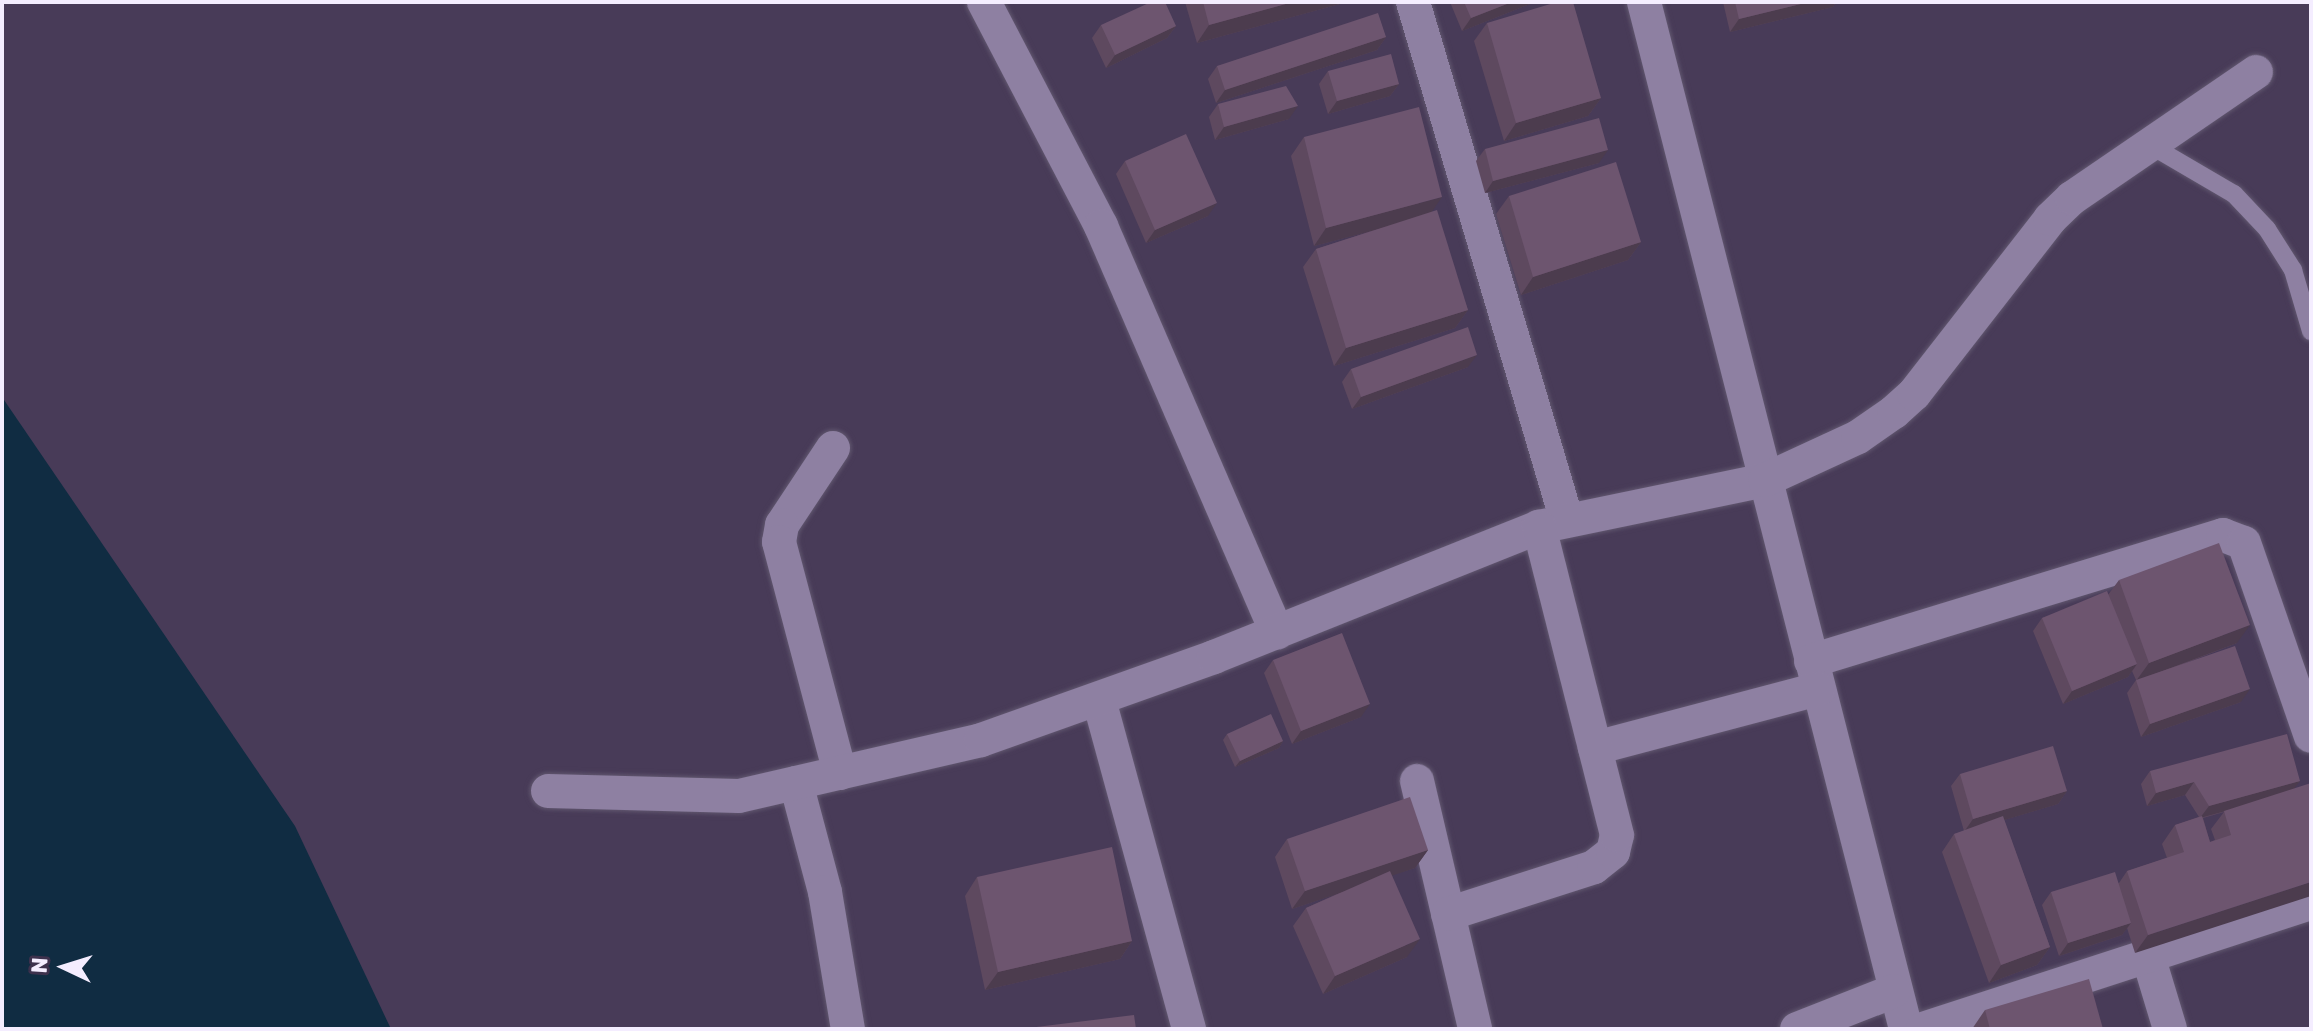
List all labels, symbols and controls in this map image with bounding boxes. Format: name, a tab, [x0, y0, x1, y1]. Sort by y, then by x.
north arrow	[24, 927, 104, 1007]
text: N	[26, 956, 54, 974]

